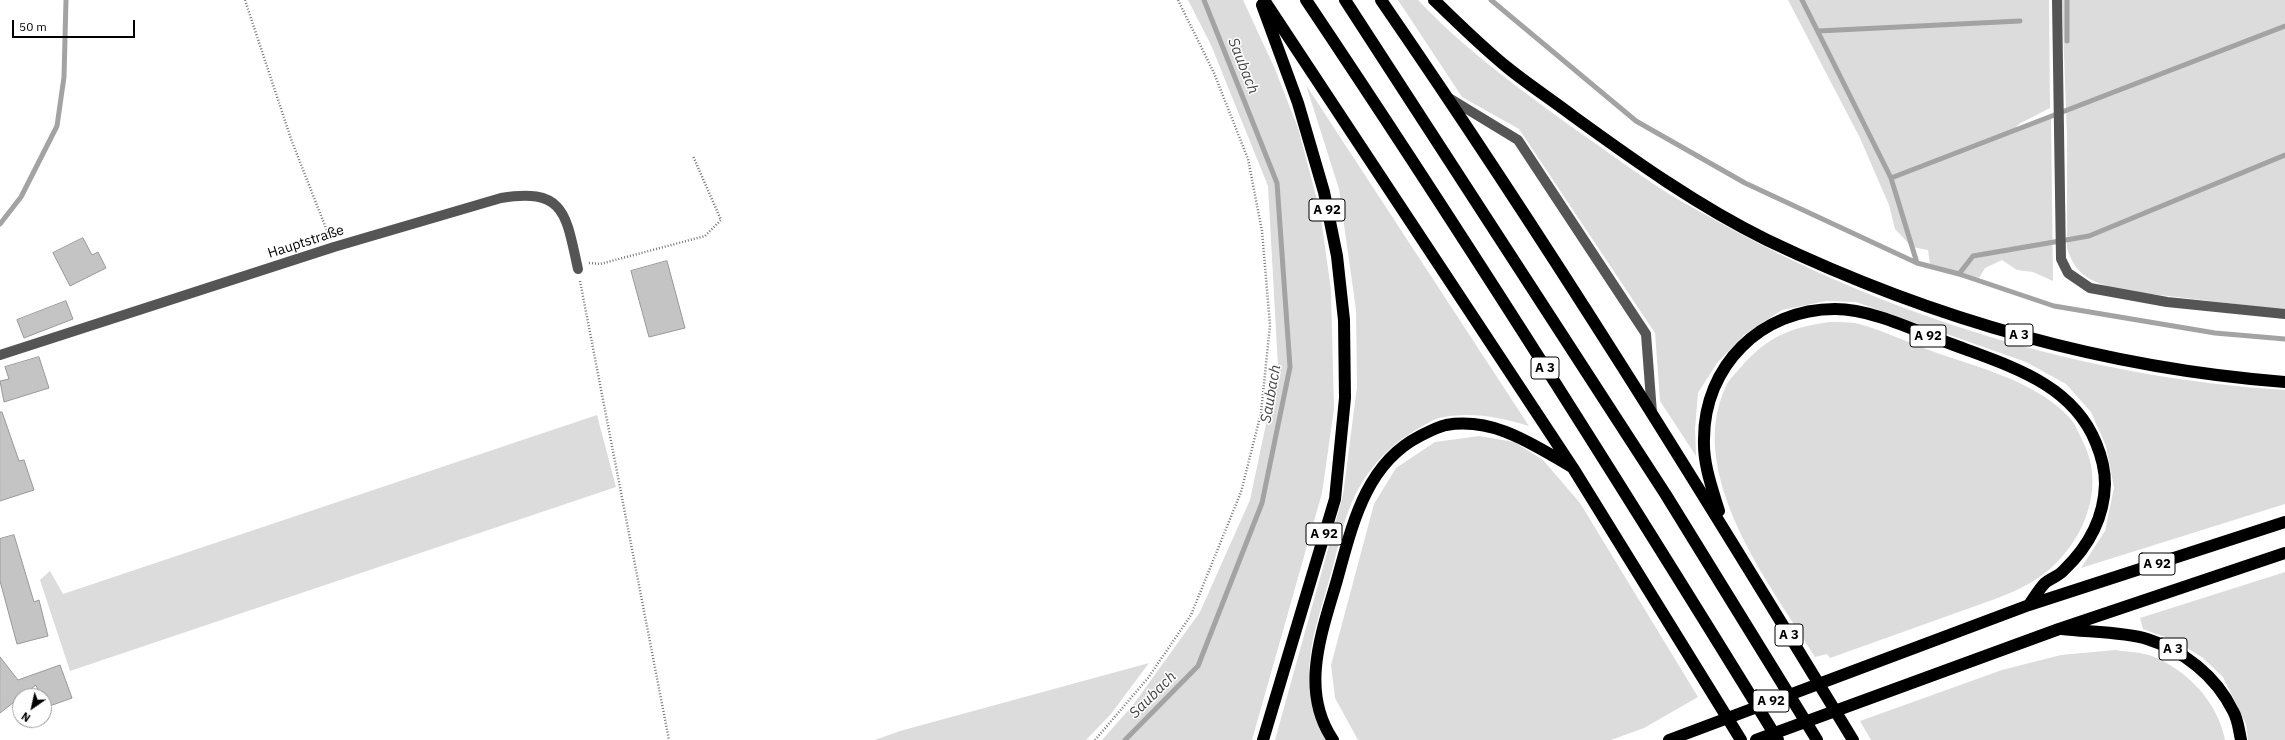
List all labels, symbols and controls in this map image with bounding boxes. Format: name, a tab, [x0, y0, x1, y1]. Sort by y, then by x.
scale bar	[14, 12, 137, 38]
text: 50 m	[19, 19, 47, 34]
water label: Saubach	[1224, 35, 1262, 97]
road number: A 92	[1309, 199, 1345, 221]
street label: Hauptstraße	[266, 222, 346, 262]
road number: A 3	[2005, 324, 2033, 346]
road number: A 92	[1910, 325, 1946, 347]
road number: A 3	[1531, 357, 1559, 379]
water label: Saubach	[1257, 363, 1285, 425]
road number: A 92	[1306, 523, 1342, 545]
road number: A 92	[2139, 553, 2175, 575]
road number: A 3	[1775, 624, 1803, 646]
road number: A 3	[2159, 638, 2187, 660]
water label: Saubach	[1126, 668, 1180, 722]
north arrow	[12, 688, 52, 728]
road number: A 92	[1753, 690, 1789, 712]
text: N	[19, 709, 33, 725]

